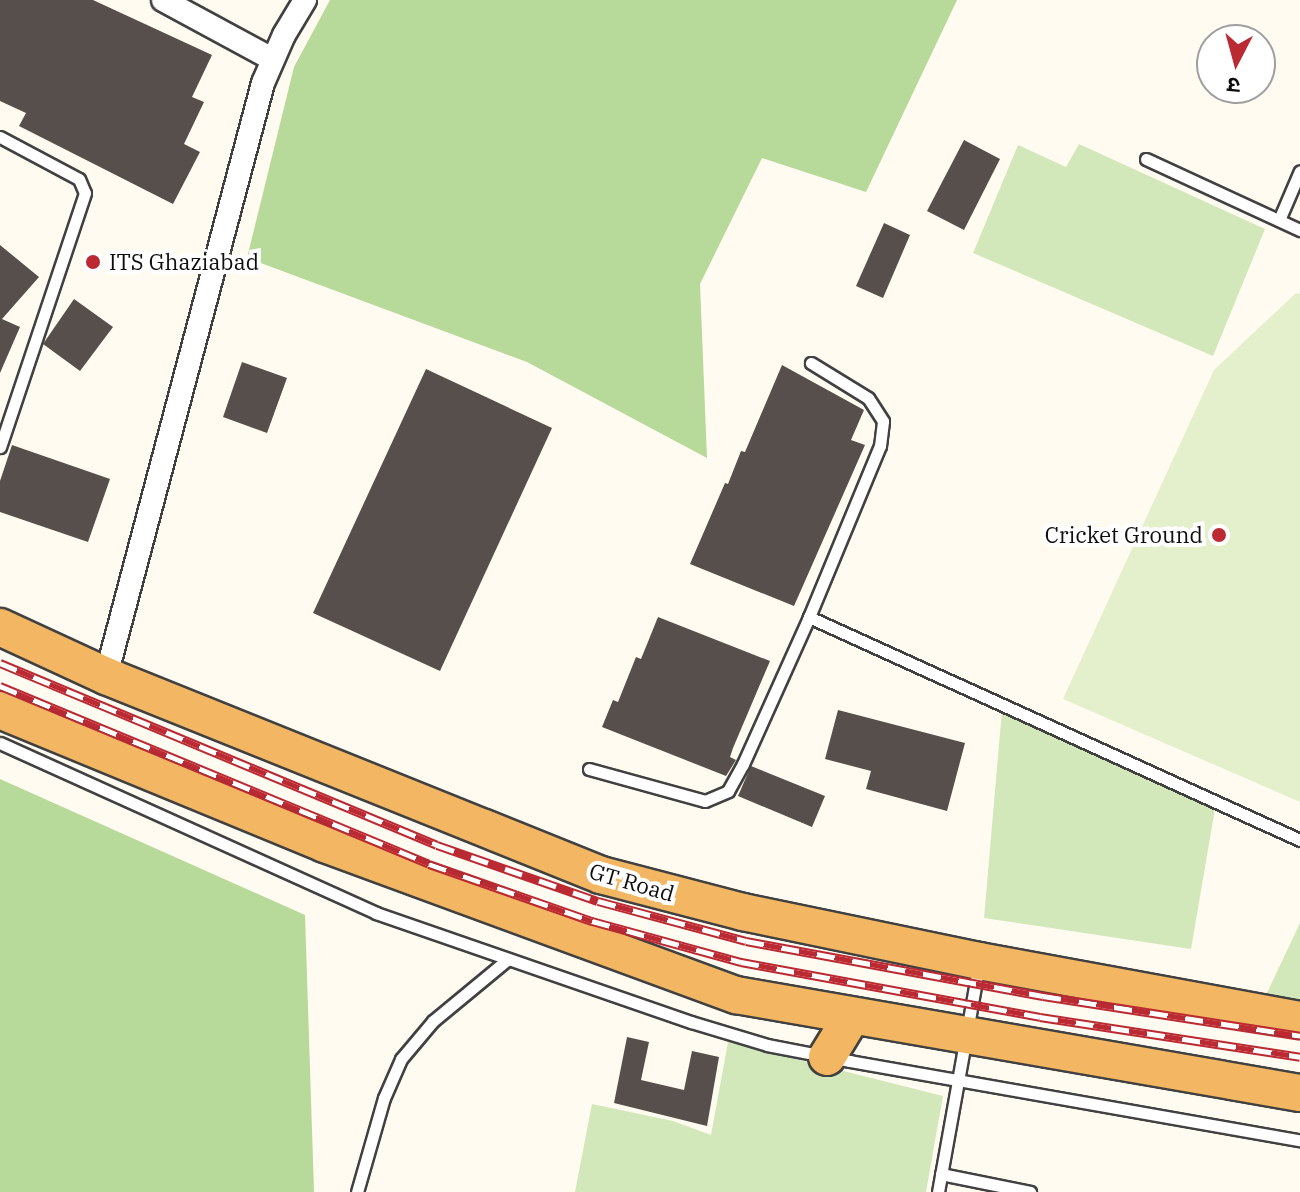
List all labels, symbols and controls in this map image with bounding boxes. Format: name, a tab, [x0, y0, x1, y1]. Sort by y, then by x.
north arrow	[1196, 24, 1276, 104]
text: उ	[1226, 71, 1242, 101]
place label: ITS Ghaziabad	[109, 249, 259, 275]
marker: ITS Ghaziabad	[84, 253, 102, 271]
place label: Cricket Ground	[1045, 522, 1203, 548]
marker: Cricket Ground	[1210, 526, 1228, 544]
street label: GT Road	[586, 857, 678, 907]

